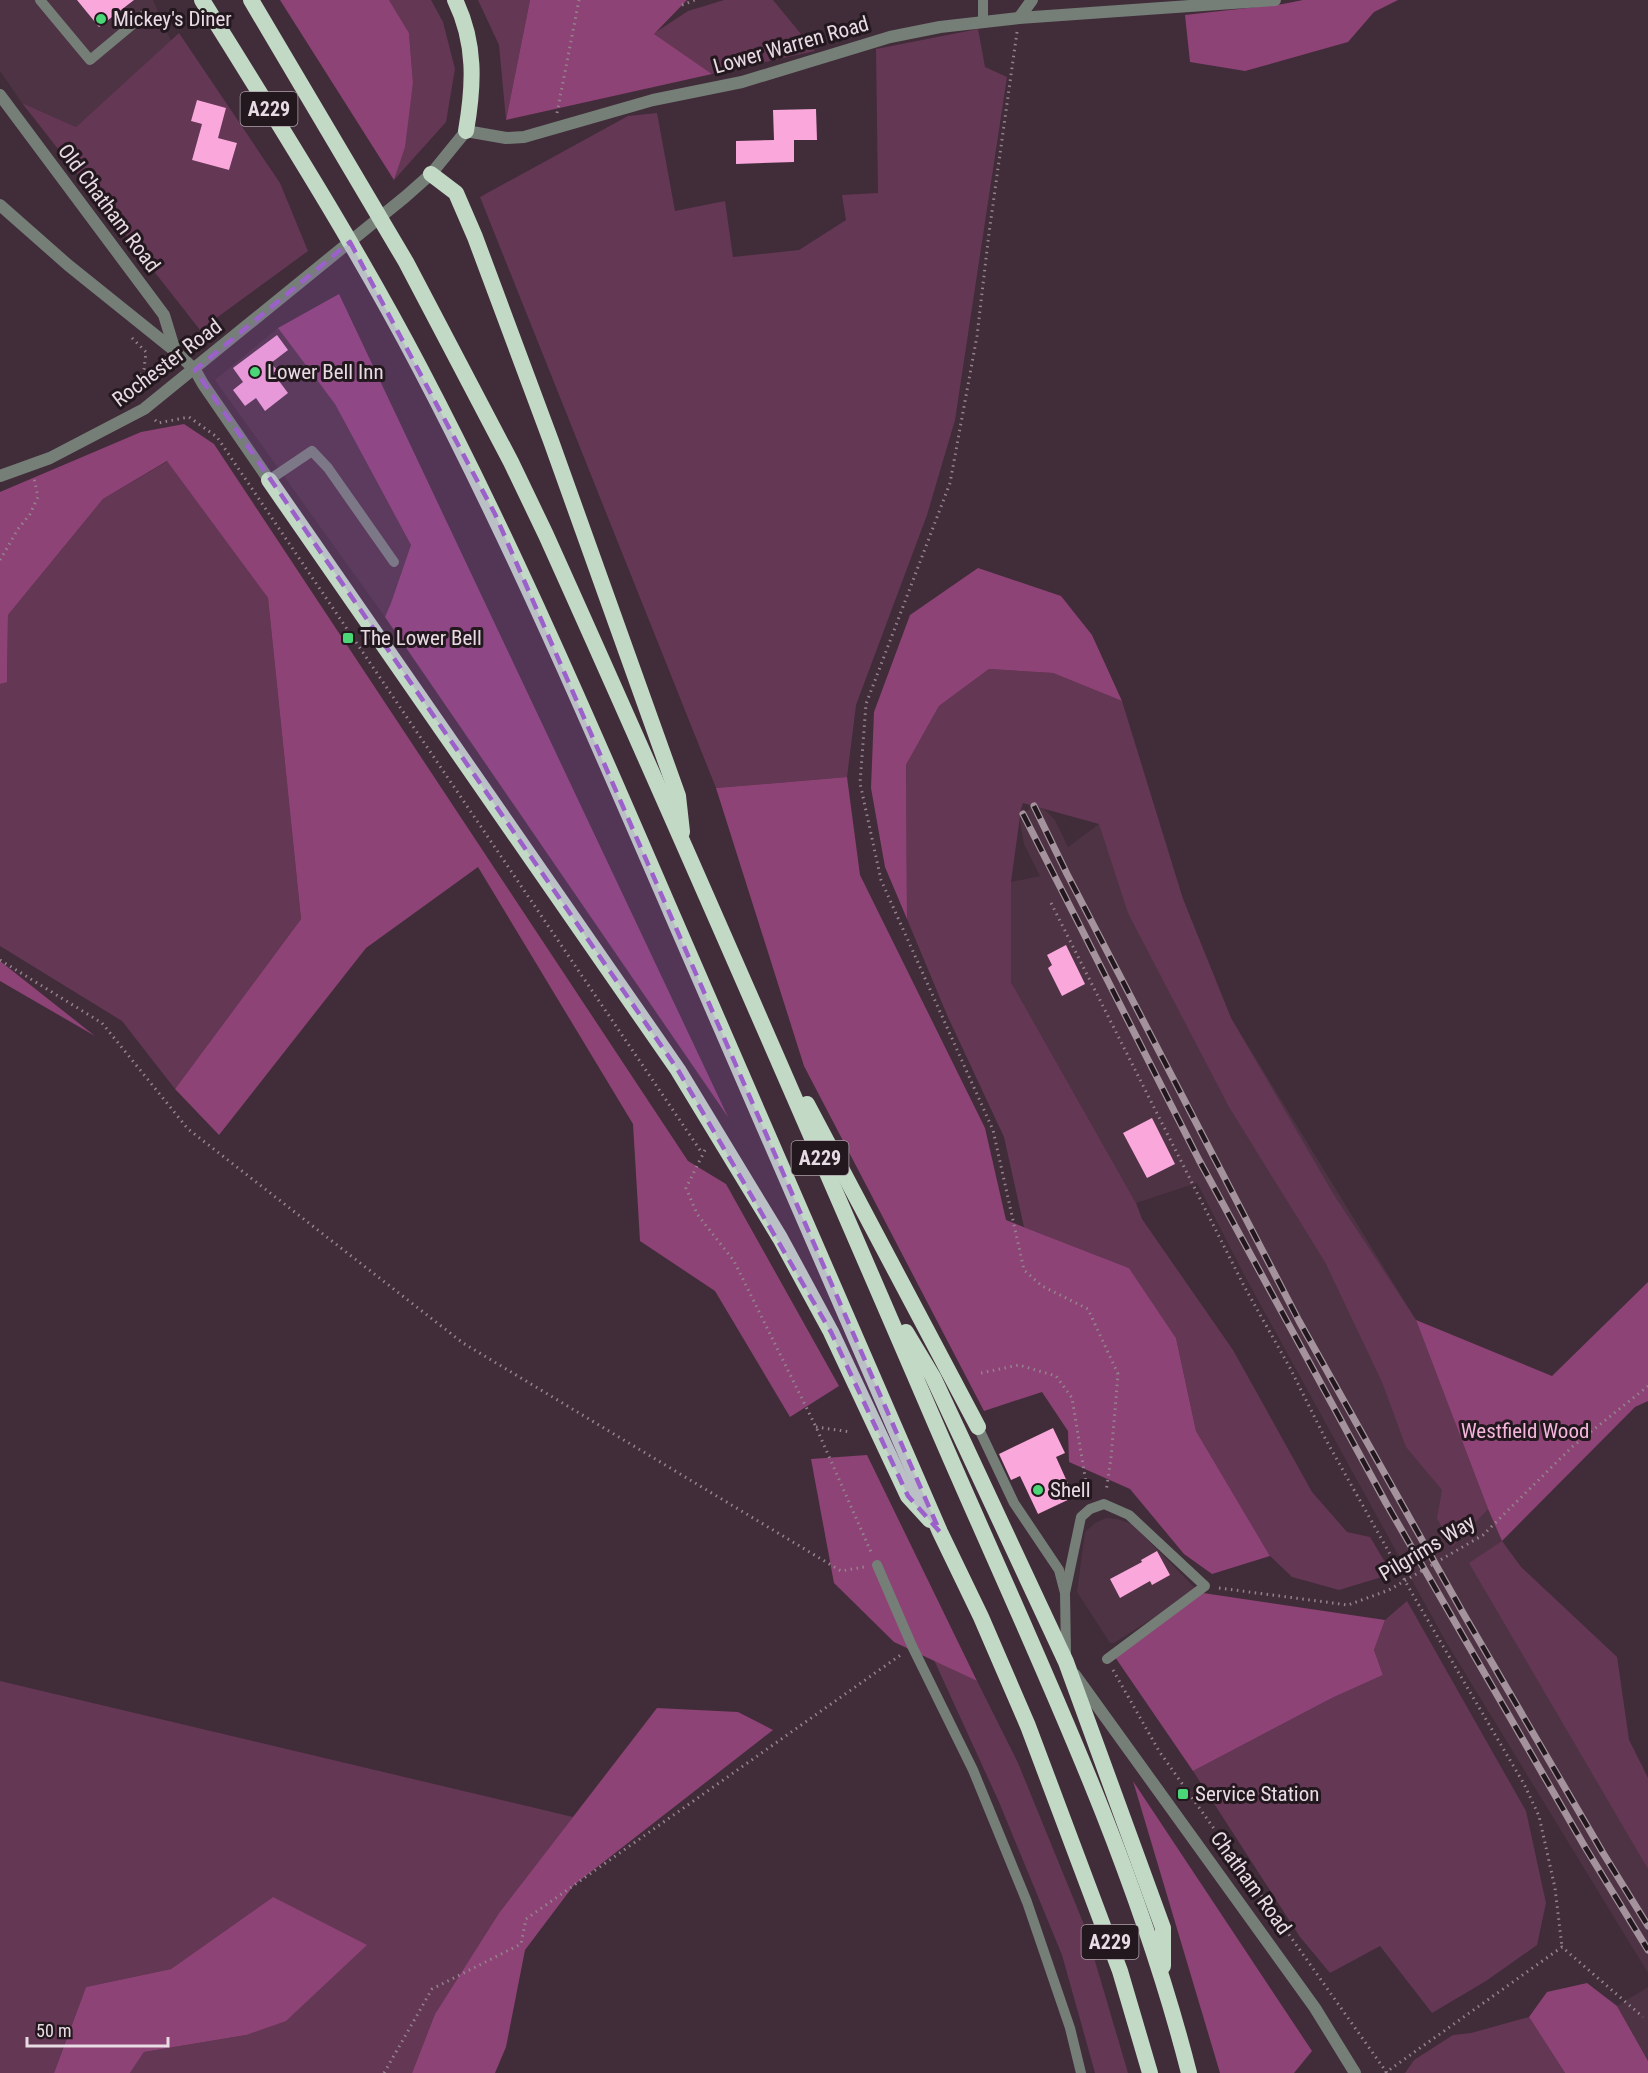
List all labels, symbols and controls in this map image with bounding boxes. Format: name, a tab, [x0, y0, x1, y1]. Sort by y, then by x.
place label: Mickey's Diner	[113, 7, 232, 31]
street label: Lower Warren Road	[711, 11, 871, 79]
marker: Mickey's Diner	[94, 12, 108, 26]
road number: A229	[240, 92, 298, 126]
street label: Old Chatham Road	[53, 139, 165, 277]
street label: Rochester Road	[108, 314, 226, 412]
place label: Lower Bell Inn	[267, 360, 384, 384]
marker: Lower Bell Inn	[248, 365, 262, 379]
place label: The Lower Bell	[360, 626, 482, 650]
marker: The Lower Bell	[341, 631, 355, 645]
road number: A229	[792, 1141, 848, 1175]
park label: Westfield Wood	[1461, 1419, 1589, 1443]
place label: Shell	[1050, 1478, 1091, 1502]
marker: Shell	[1031, 1483, 1045, 1497]
street label: Pilgrims Way	[1375, 1510, 1479, 1586]
place label: Service Station	[1195, 1782, 1319, 1806]
marker: Service Station	[1176, 1787, 1190, 1801]
street label: Chatham Road	[1206, 1827, 1296, 1939]
road number: A229	[1082, 1925, 1138, 1959]
scale bar	[27, 2010, 168, 2048]
text: 50 m	[36, 2020, 71, 2041]

